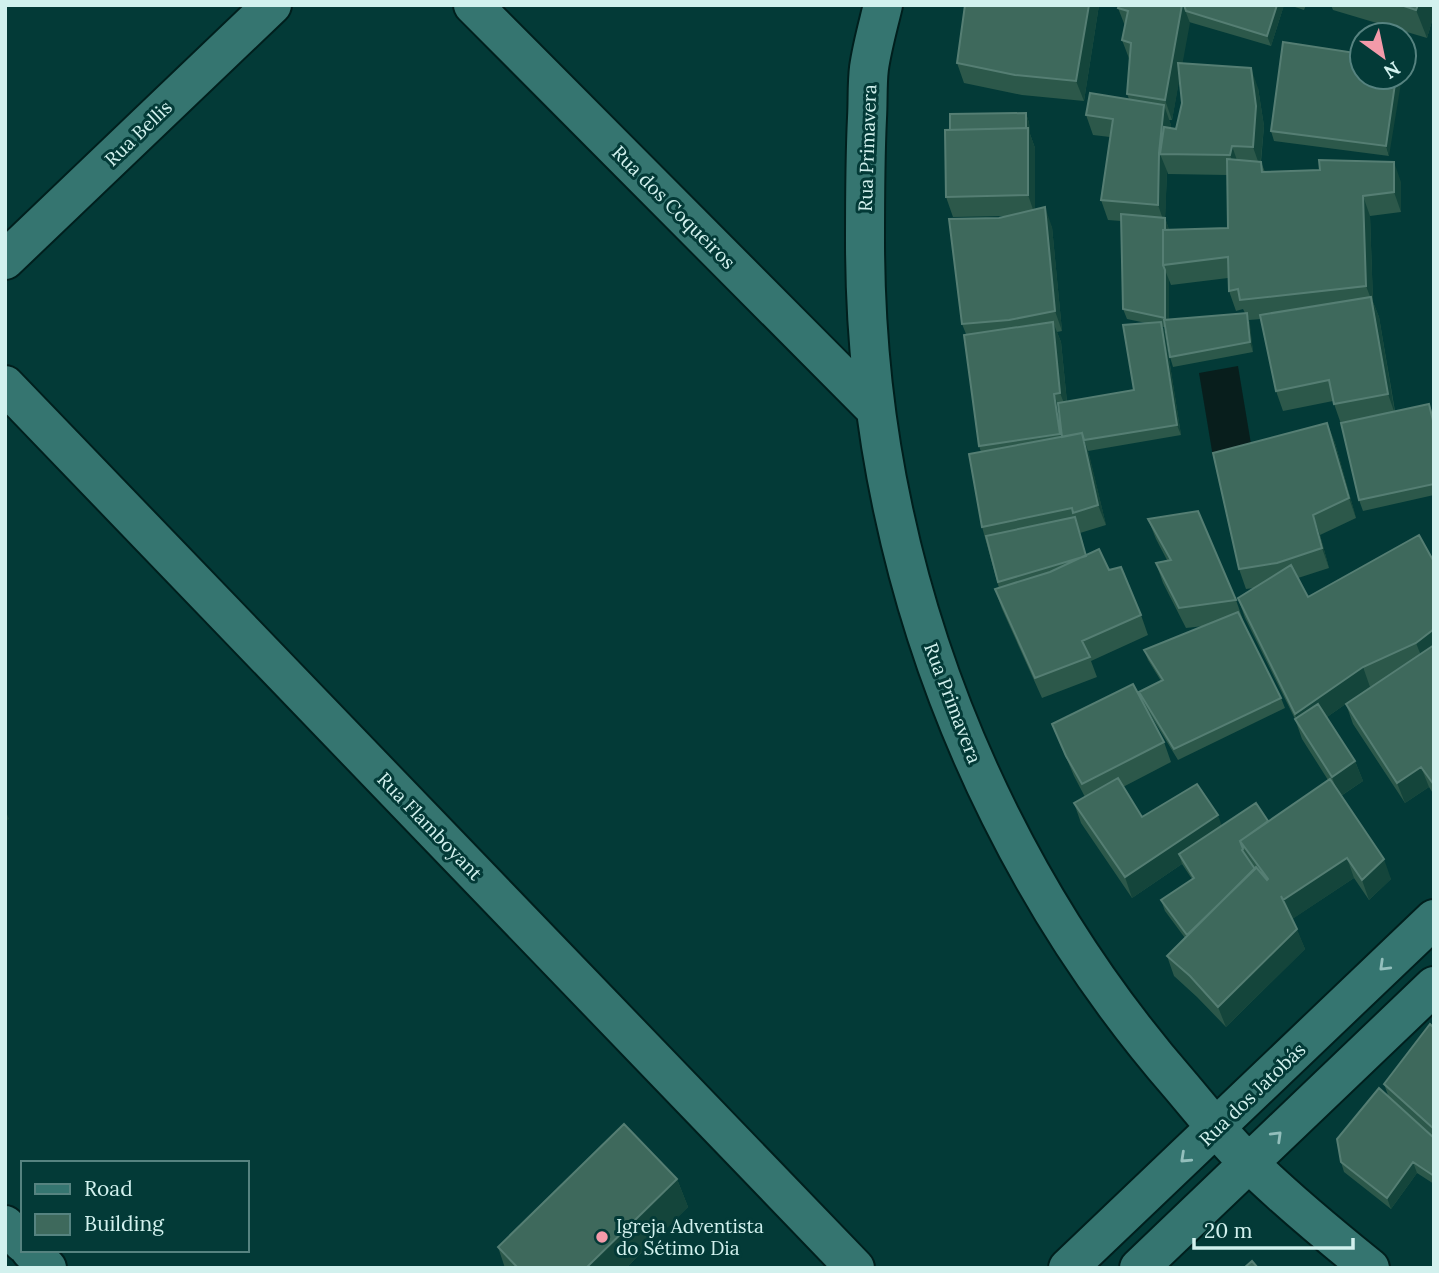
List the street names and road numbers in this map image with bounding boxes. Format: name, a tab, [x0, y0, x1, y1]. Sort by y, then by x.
street label: Rua Primavera	[853, 84, 881, 212]
street label: Rua Bellis	[99, 95, 177, 171]
street label: Rua dos Coqueiros	[607, 140, 741, 274]
street label: Rua Primavera	[919, 639, 987, 767]
street label: Rua Flamboyant	[372, 767, 488, 886]
street label: Rua dos Jatobás	[1194, 1037, 1310, 1151]

